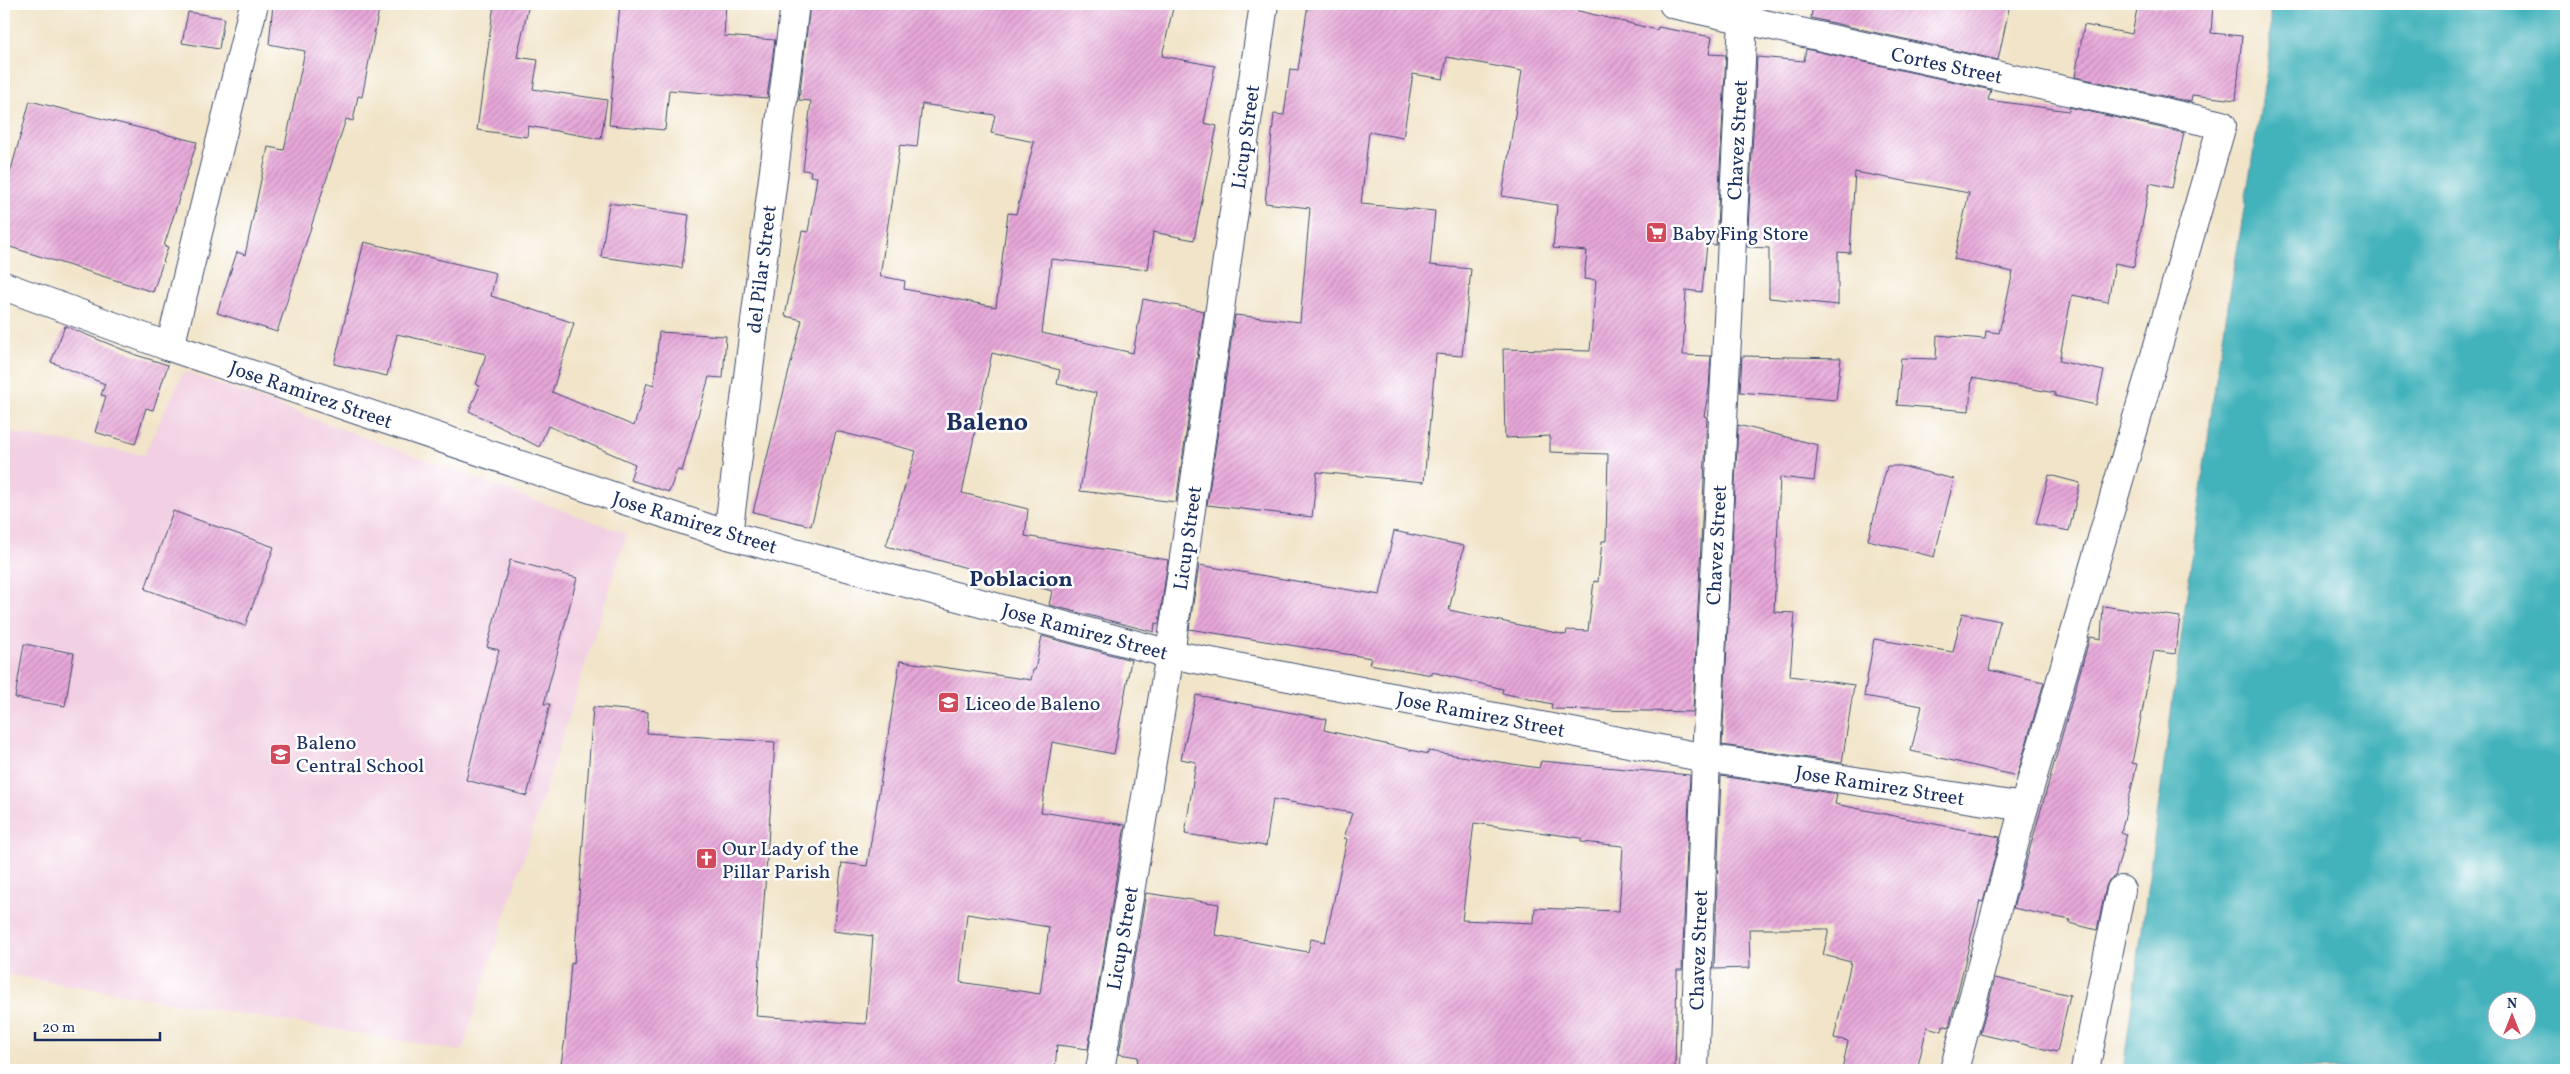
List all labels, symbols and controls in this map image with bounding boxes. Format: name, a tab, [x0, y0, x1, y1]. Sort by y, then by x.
street label: Cortes Street	[1888, 41, 2005, 92]
street label: Chavez Street	[1722, 79, 1756, 201]
street label: Licup Street	[1226, 83, 1268, 191]
street label: del Pilar Street	[741, 203, 785, 335]
supermarket icon: Baby Fing Store	[1644, 221, 1668, 245]
place label: Baby Fing Store	[1672, 221, 1809, 249]
street label: Jose Ramirez Street	[225, 355, 396, 437]
district label: Baleno	[946, 406, 1028, 441]
street label: Licup Street	[1168, 484, 1210, 592]
street label: Chavez Street	[1701, 484, 1735, 606]
street label: Jose Ramirez Street	[609, 486, 780, 562]
district label: Poblacion	[969, 565, 1073, 596]
street label: Jose Ramirez Street	[998, 597, 1171, 669]
street label: Jose Ramirez Street	[1394, 686, 1567, 746]
school or university icon: Liceo de Baleno	[937, 691, 961, 715]
place label: Liceo de Baleno	[965, 691, 1101, 719]
place label: Baleno Central School	[296, 730, 424, 781]
school or university icon: Baleno Central School	[268, 742, 292, 766]
street label: Jose Ramirez Street	[1793, 760, 1966, 814]
place label: Our Lady of the Pillar Parish	[722, 836, 859, 887]
church icon: Our Lady of the Pillar Parish	[694, 847, 718, 871]
street label: Licup Street	[1101, 884, 1147, 993]
street label: Chavez Street	[1684, 889, 1716, 1011]
north arrow	[2488, 992, 2538, 1042]
text: N	[2507, 995, 2517, 1014]
scale bar	[35, 1009, 160, 1041]
text: 20 m	[42, 1018, 75, 1039]

